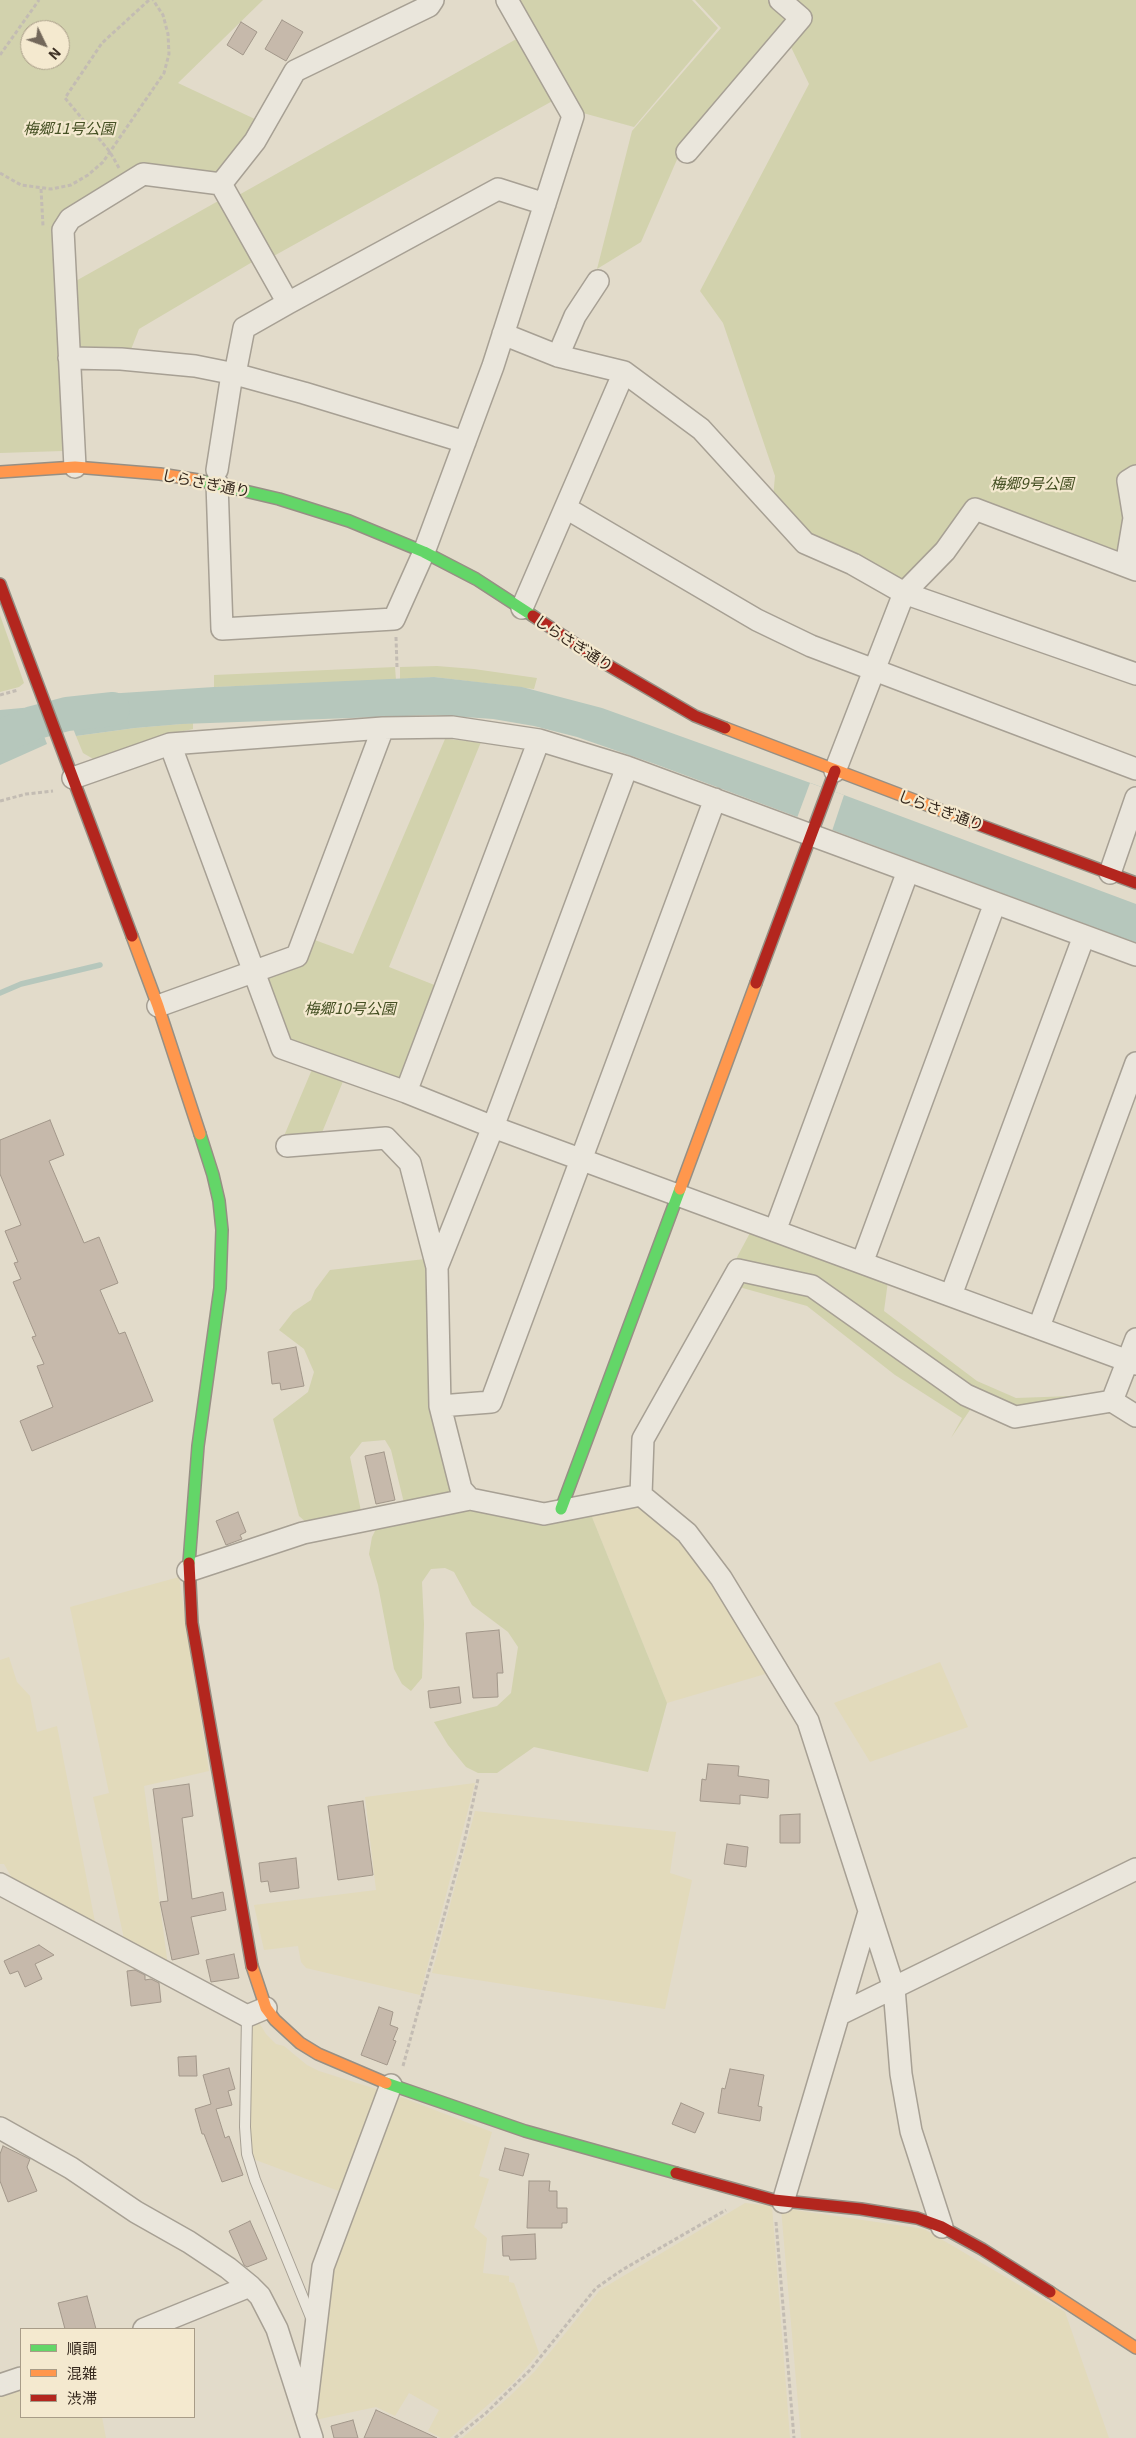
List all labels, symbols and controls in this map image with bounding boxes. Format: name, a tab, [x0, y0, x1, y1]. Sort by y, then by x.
north arrow	[20, 20, 70, 70]
text: N	[44, 44, 66, 65]
park label: 梅郷11号公園	[23, 119, 115, 137]
street label: しらさぎ通り	[160, 466, 252, 500]
park label: 梅郷9号公園	[990, 474, 1074, 492]
street label: しらさぎ通り	[531, 611, 617, 675]
street label: しらさぎ通り	[896, 786, 986, 834]
park label: 梅郷10号公園	[304, 999, 396, 1017]
legend	[20, 2328, 195, 2418]
text: 順調	[67, 2337, 97, 2358]
text: 混雑	[67, 2362, 97, 2383]
text: 渋滞	[67, 2387, 97, 2408]

